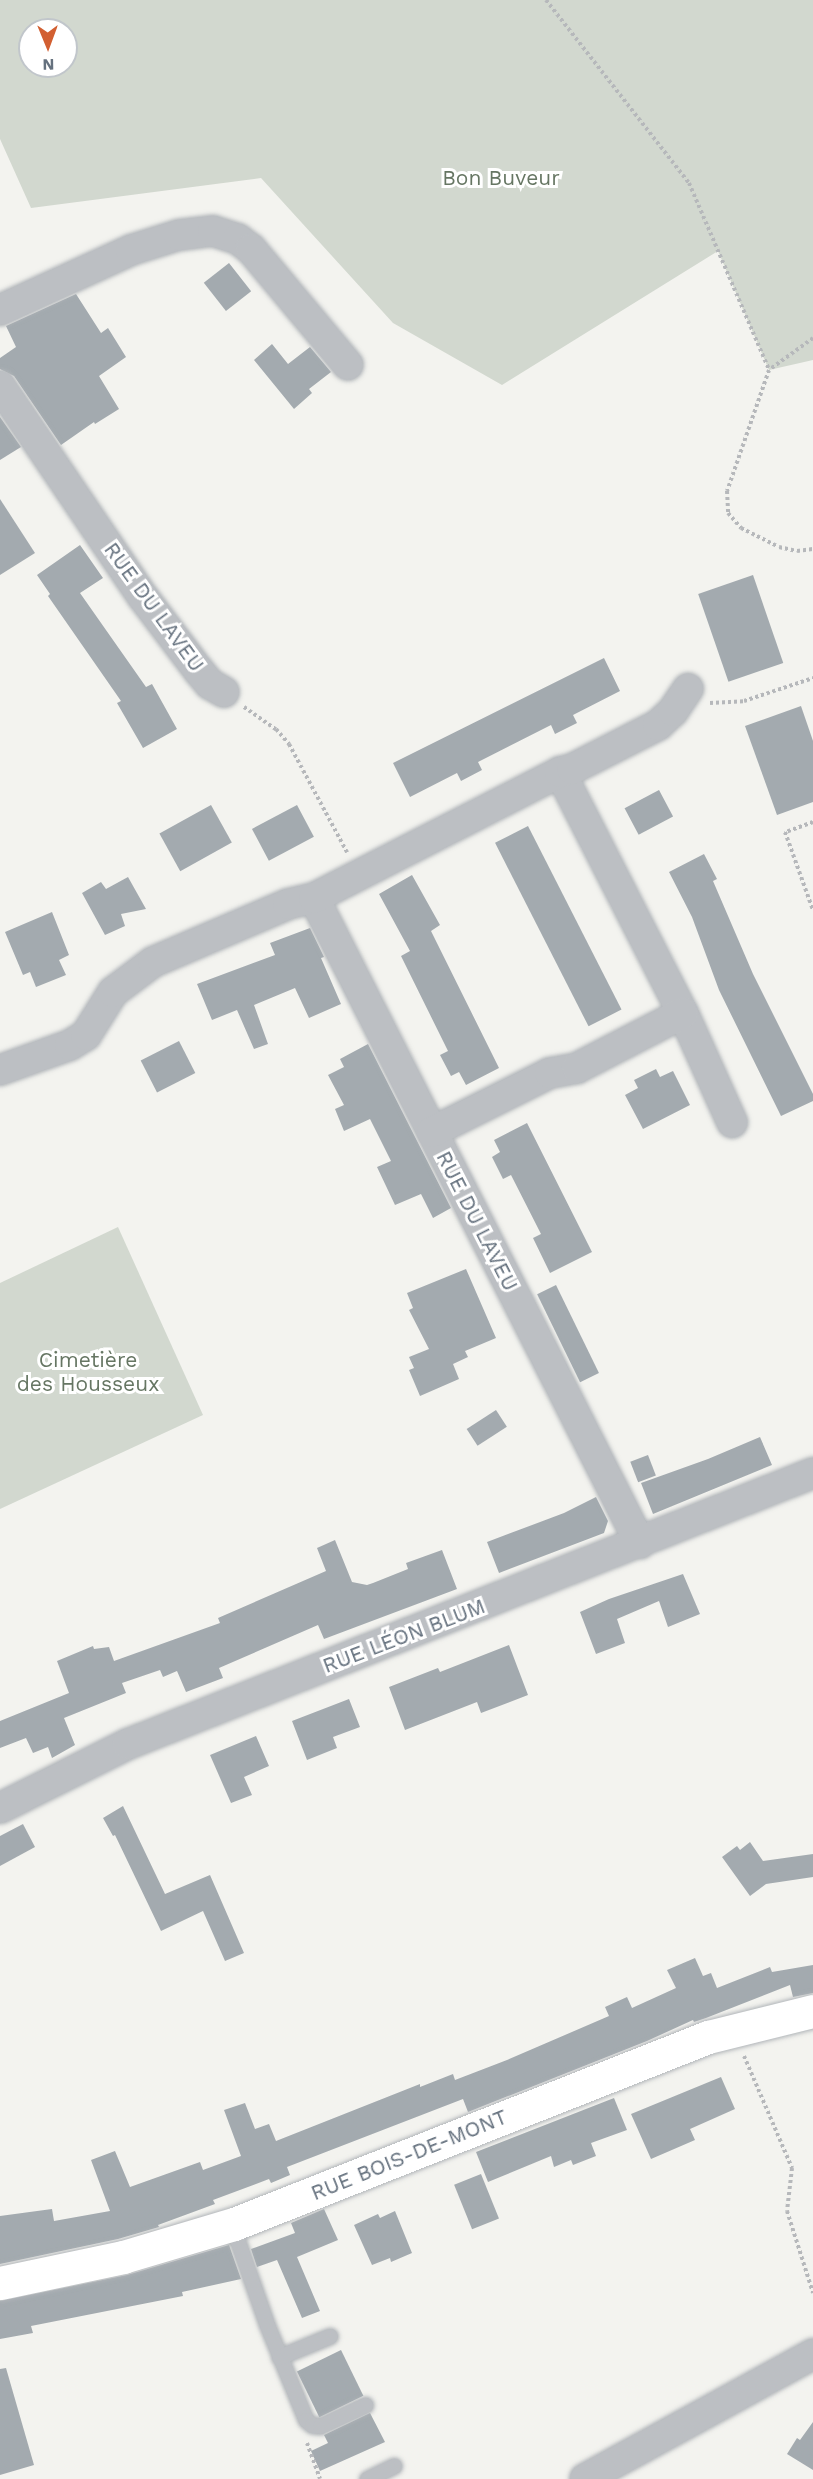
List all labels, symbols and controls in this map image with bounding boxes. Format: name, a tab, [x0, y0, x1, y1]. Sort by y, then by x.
north arrow	[18, 18, 78, 78]
text: N	[42, 55, 54, 74]
park label: Bon Buveur	[442, 165, 560, 191]
street label: RUE DU LAVEU	[99, 537, 209, 677]
street label: RUE DU LAVEU	[431, 1147, 523, 1295]
park label: Cimetière des Housseux	[17, 1347, 159, 1397]
street label: RUE LÉON BLUM	[319, 1593, 489, 1679]
street label: RUE BOIS-DE-MONT	[307, 2104, 511, 2206]

